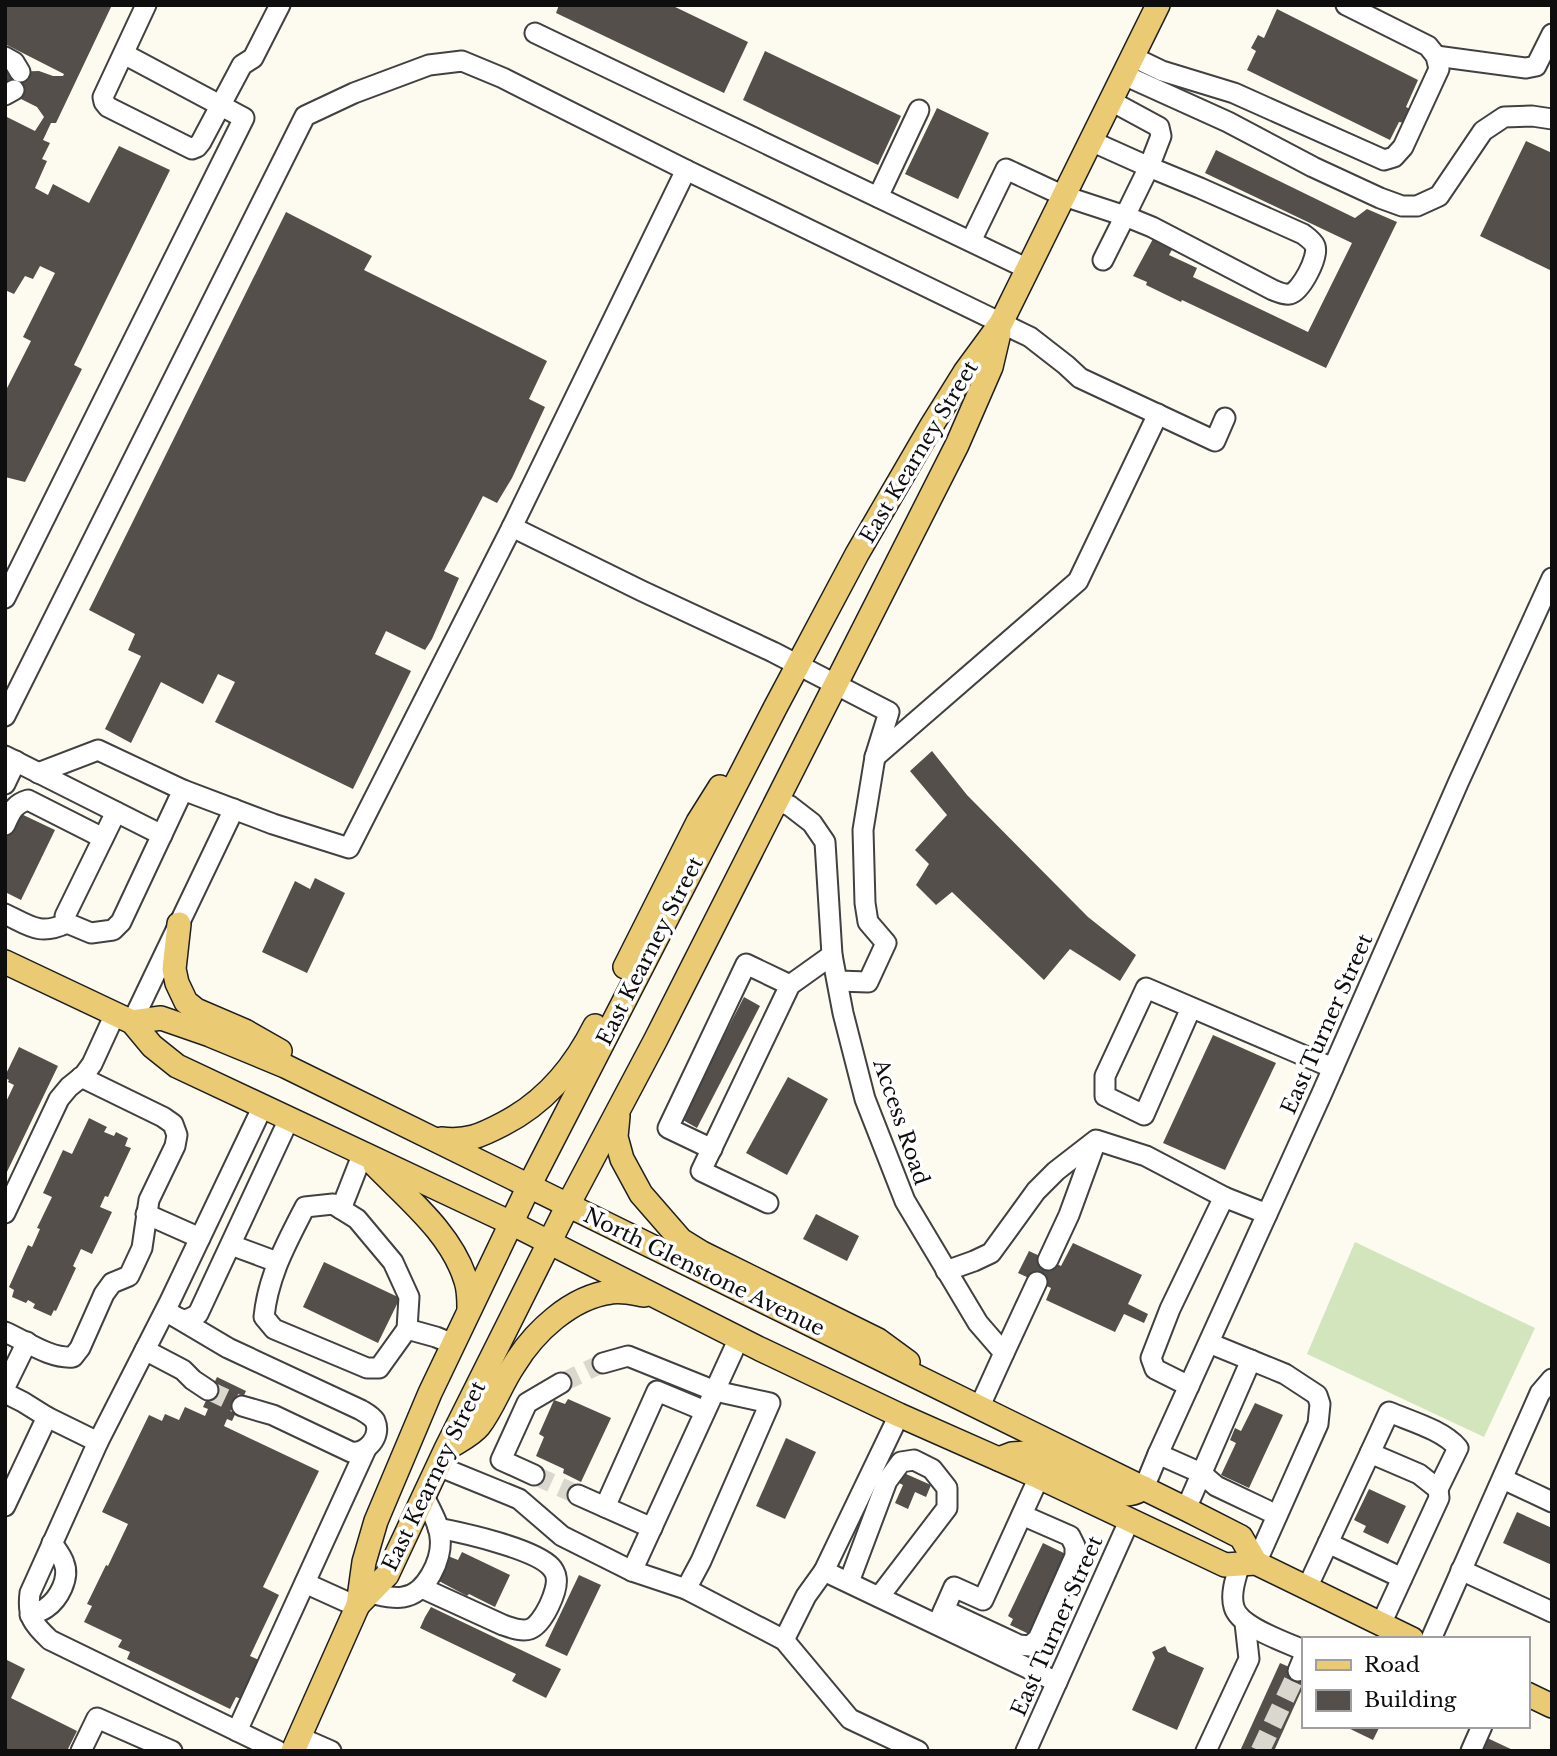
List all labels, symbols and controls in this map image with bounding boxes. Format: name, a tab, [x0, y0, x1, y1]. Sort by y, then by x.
street label: East Kearney Street	[854, 356, 984, 548]
street label: East Kearney Street	[591, 852, 709, 1050]
street label: East Turner Street	[1276, 930, 1378, 1118]
street label: Access Road	[867, 1055, 935, 1188]
street label: North Glenstone Avenue	[579, 1202, 829, 1342]
street label: East Kearney Street	[377, 1377, 491, 1575]
street label: East Turner Street	[1006, 1532, 1108, 1720]
legend	[1302, 1637, 1529, 1728]
text: Road	[1364, 1652, 1420, 1678]
text: Building	[1364, 1687, 1457, 1713]

